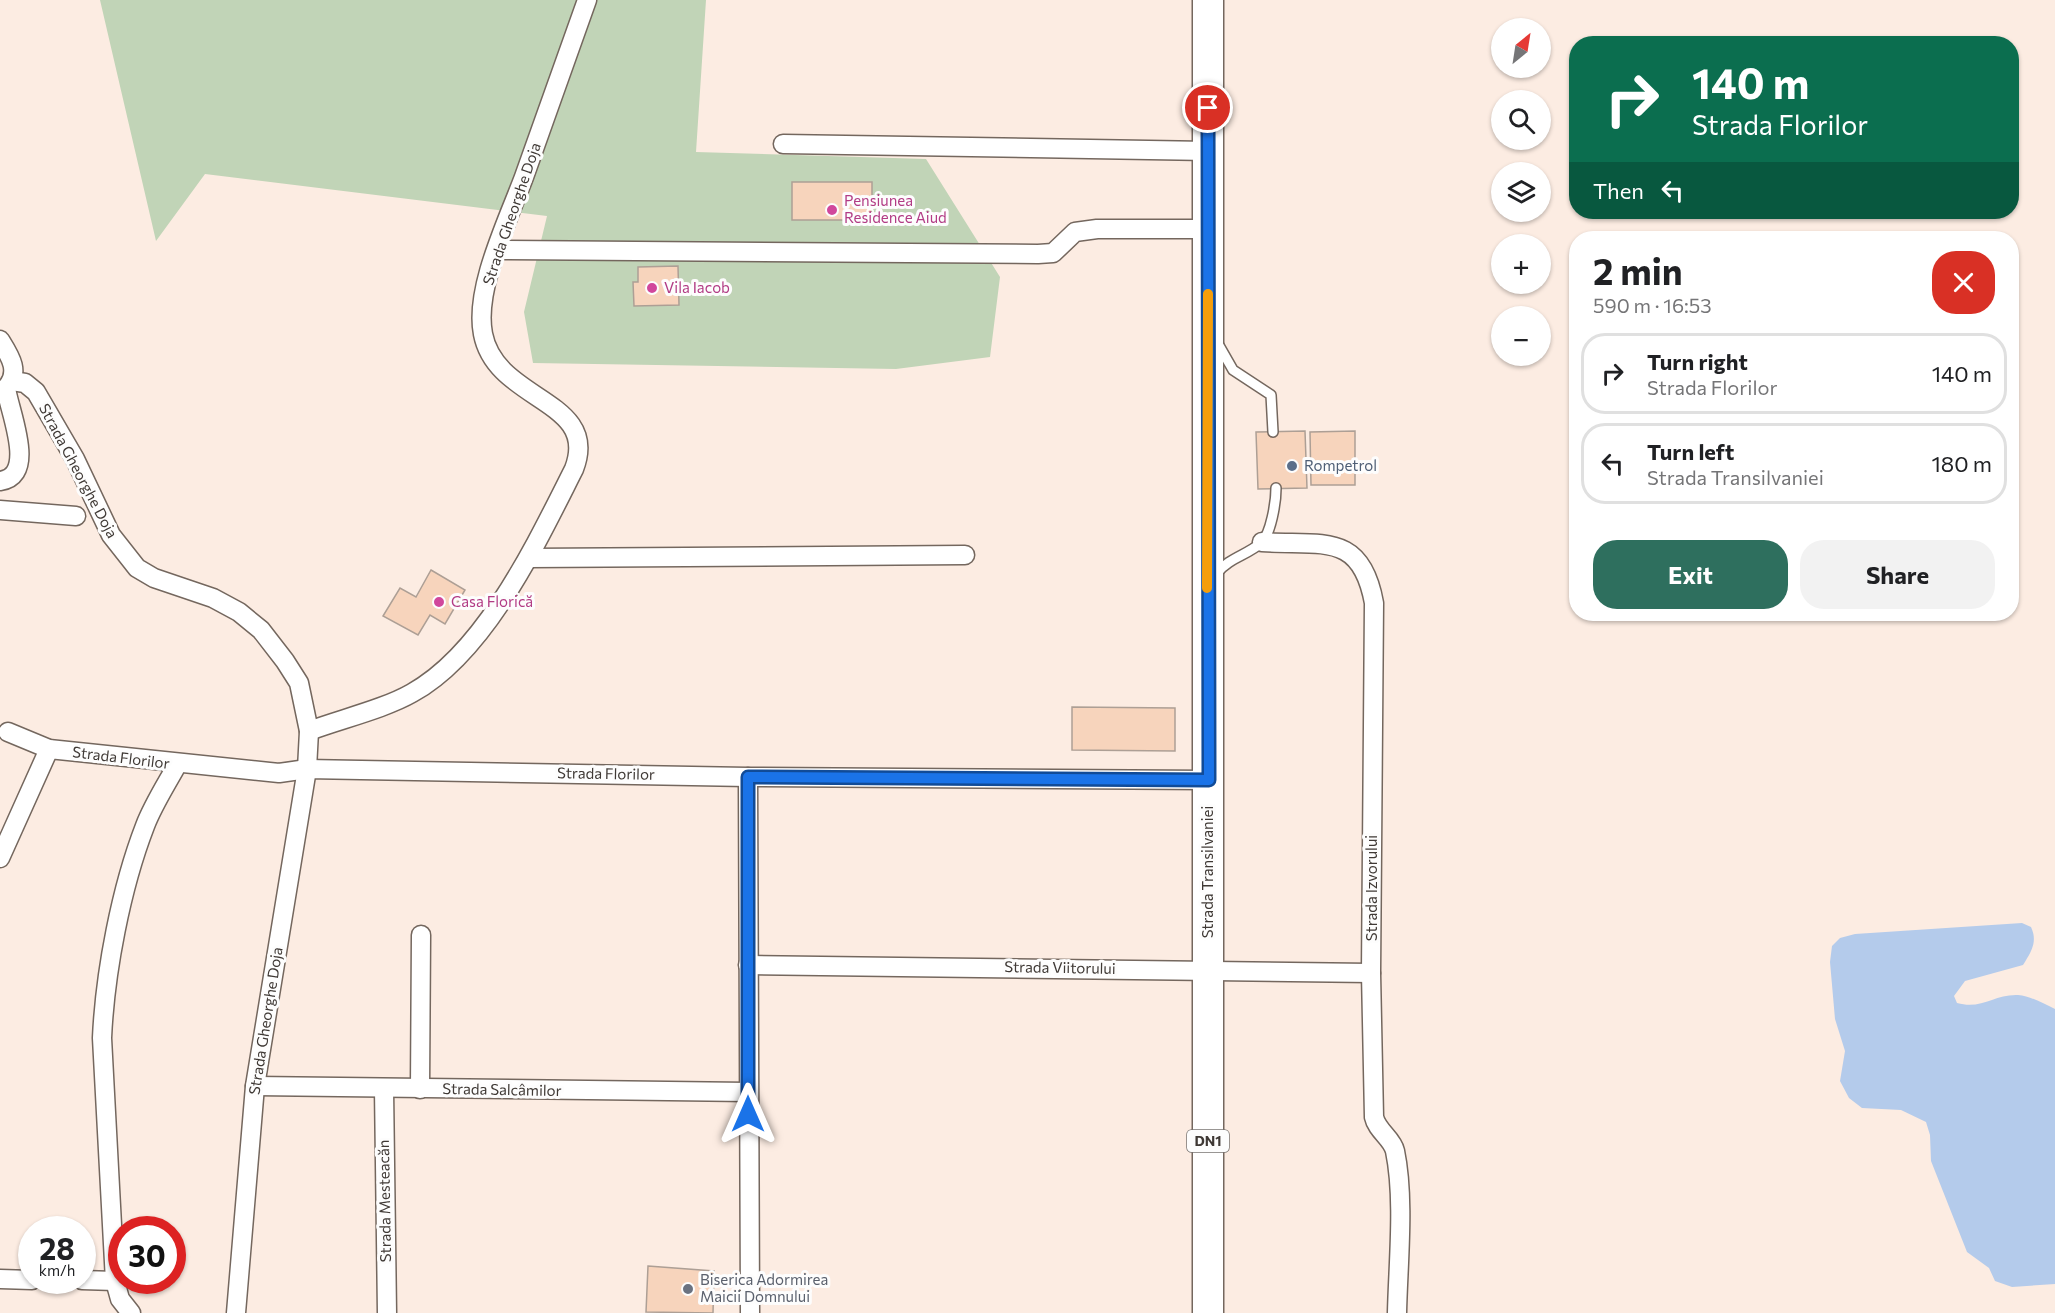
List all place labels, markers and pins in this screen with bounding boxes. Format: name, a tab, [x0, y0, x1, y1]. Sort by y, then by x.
pin	[1182, 82, 1233, 133]
place label: Pensiunea Residence Aiud	[844, 191, 947, 226]
marker: Pensiunea Residence Aiud	[825, 203, 839, 217]
place label: Vila Iacob	[664, 278, 730, 296]
marker: Vila Iacob	[645, 281, 659, 295]
place label: Rompetrol	[1304, 456, 1377, 474]
marker: Rompetrol	[1285, 459, 1299, 473]
place label: Casa Florică	[451, 592, 533, 610]
marker: Casa Florică	[432, 595, 446, 609]
place label: Biserica Adormirea Maicii Domnului	[700, 1270, 828, 1305]
marker: Biserica Adormirea Maicii Domnului	[681, 1282, 695, 1296]

